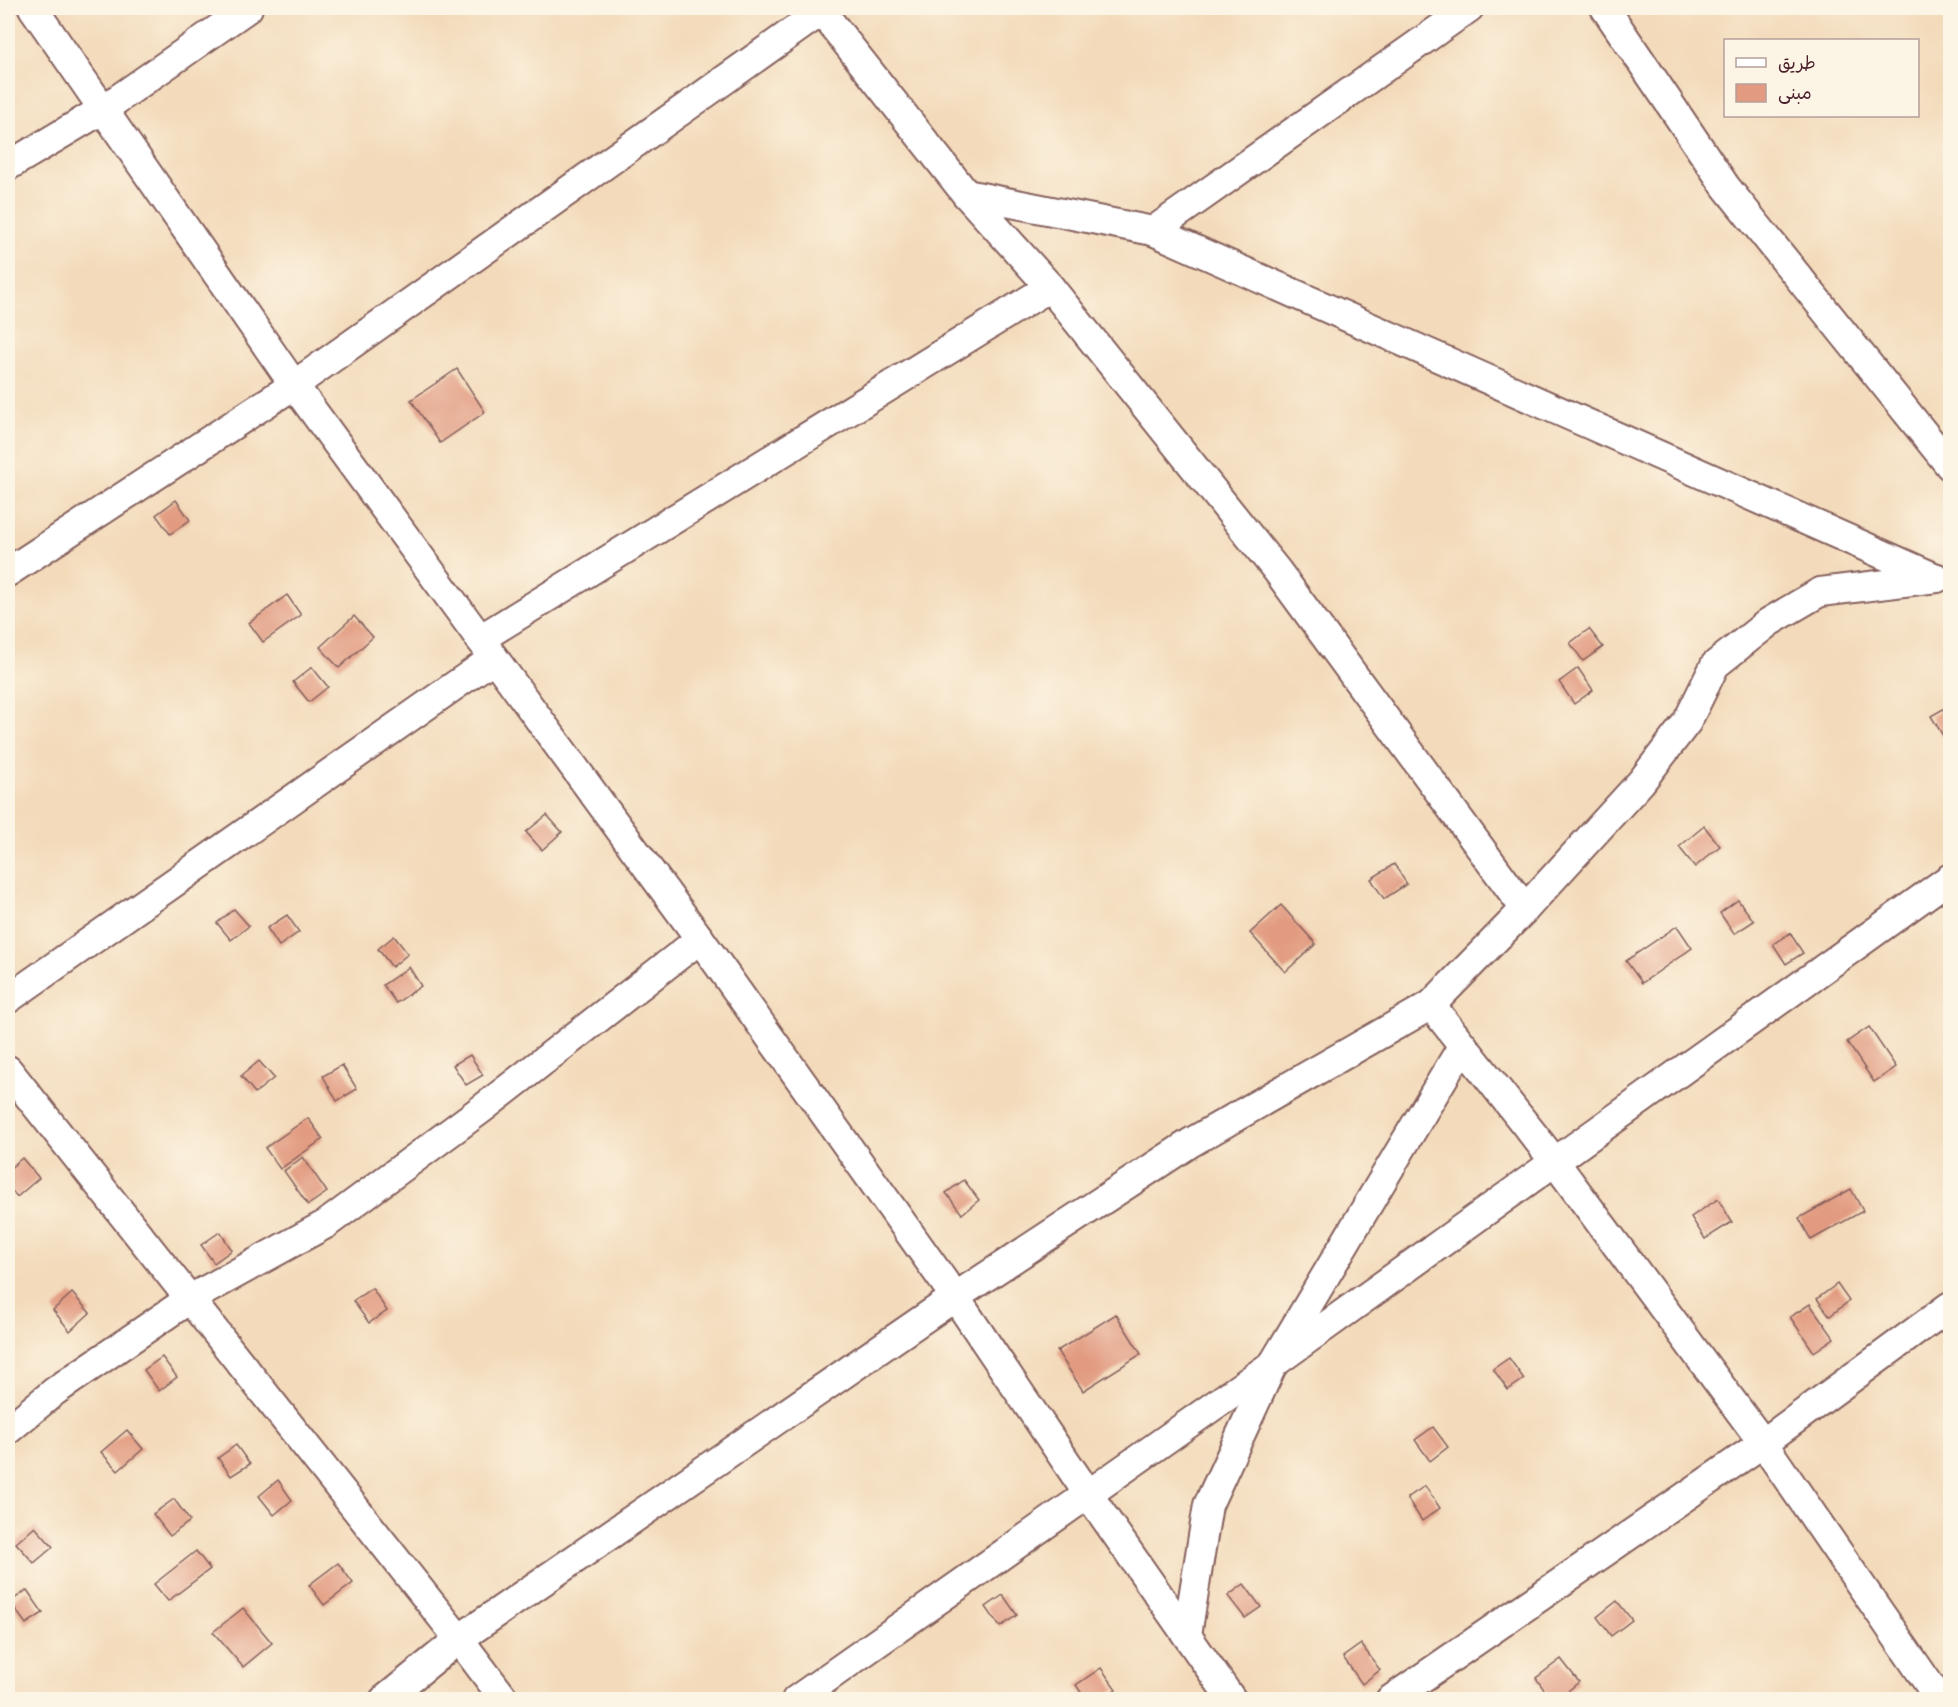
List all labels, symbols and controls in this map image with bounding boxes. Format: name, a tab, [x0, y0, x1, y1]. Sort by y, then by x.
legend	[1724, 39, 1919, 117]
text: طريق	[1778, 52, 1816, 75]
text: مبنى	[1778, 82, 1812, 105]

